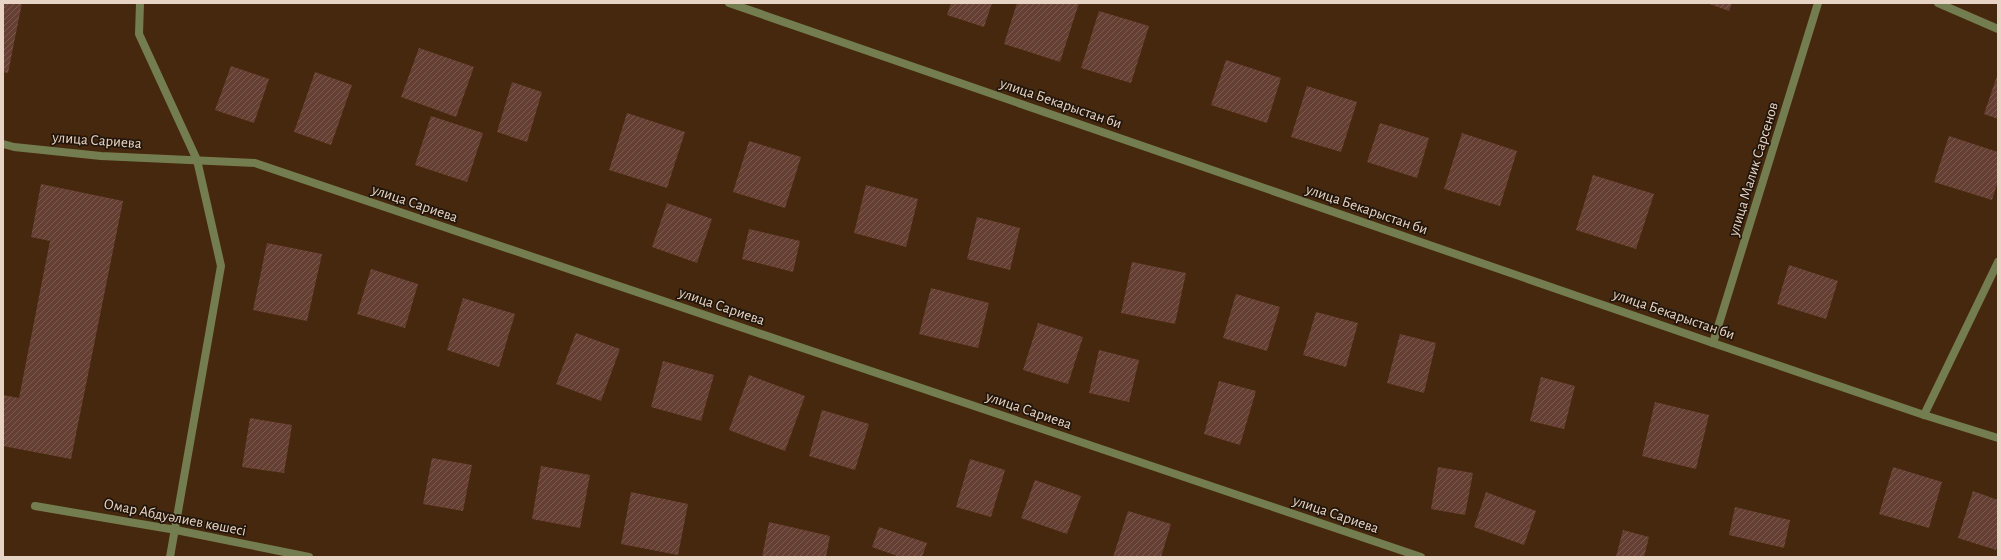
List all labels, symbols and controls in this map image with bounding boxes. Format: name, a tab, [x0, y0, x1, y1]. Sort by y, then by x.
street label: улица Бекарыстан би	[997, 75, 1124, 131]
street label: улица Малик Сарсенов	[1726, 100, 1781, 239]
street label: улица Сариева	[51, 130, 142, 151]
street label: улица Сариева	[369, 181, 460, 225]
street label: улица Бекарыстан би	[1303, 181, 1430, 237]
street label: улица Сариева	[676, 284, 767, 328]
street label: улица Бекарыстан би	[1610, 286, 1737, 342]
street label: улица Сариева	[983, 388, 1074, 432]
street label: улица Сариева	[1290, 492, 1381, 536]
street label: Омар Абдуәлиев көшесі	[102, 496, 247, 539]

